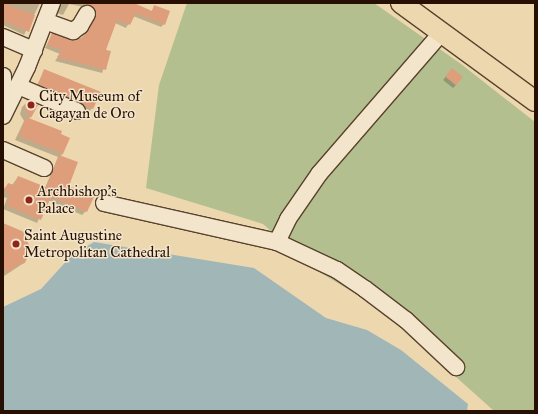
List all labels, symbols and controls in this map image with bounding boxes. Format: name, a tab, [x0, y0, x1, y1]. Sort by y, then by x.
place label: City Museum of Cagayan de Oro	[39, 87, 140, 122]
marker: City Museum of Cagayan de Oro	[26, 100, 36, 110]
place label: Archbishop's Palace	[37, 182, 117, 217]
marker: Archbishop's Palace	[24, 195, 34, 205]
place label: Saint Augustine Metropolitan Cathedral	[24, 226, 170, 261]
marker: Saint Augustine Metropolitan Cathedral	[11, 239, 21, 249]

